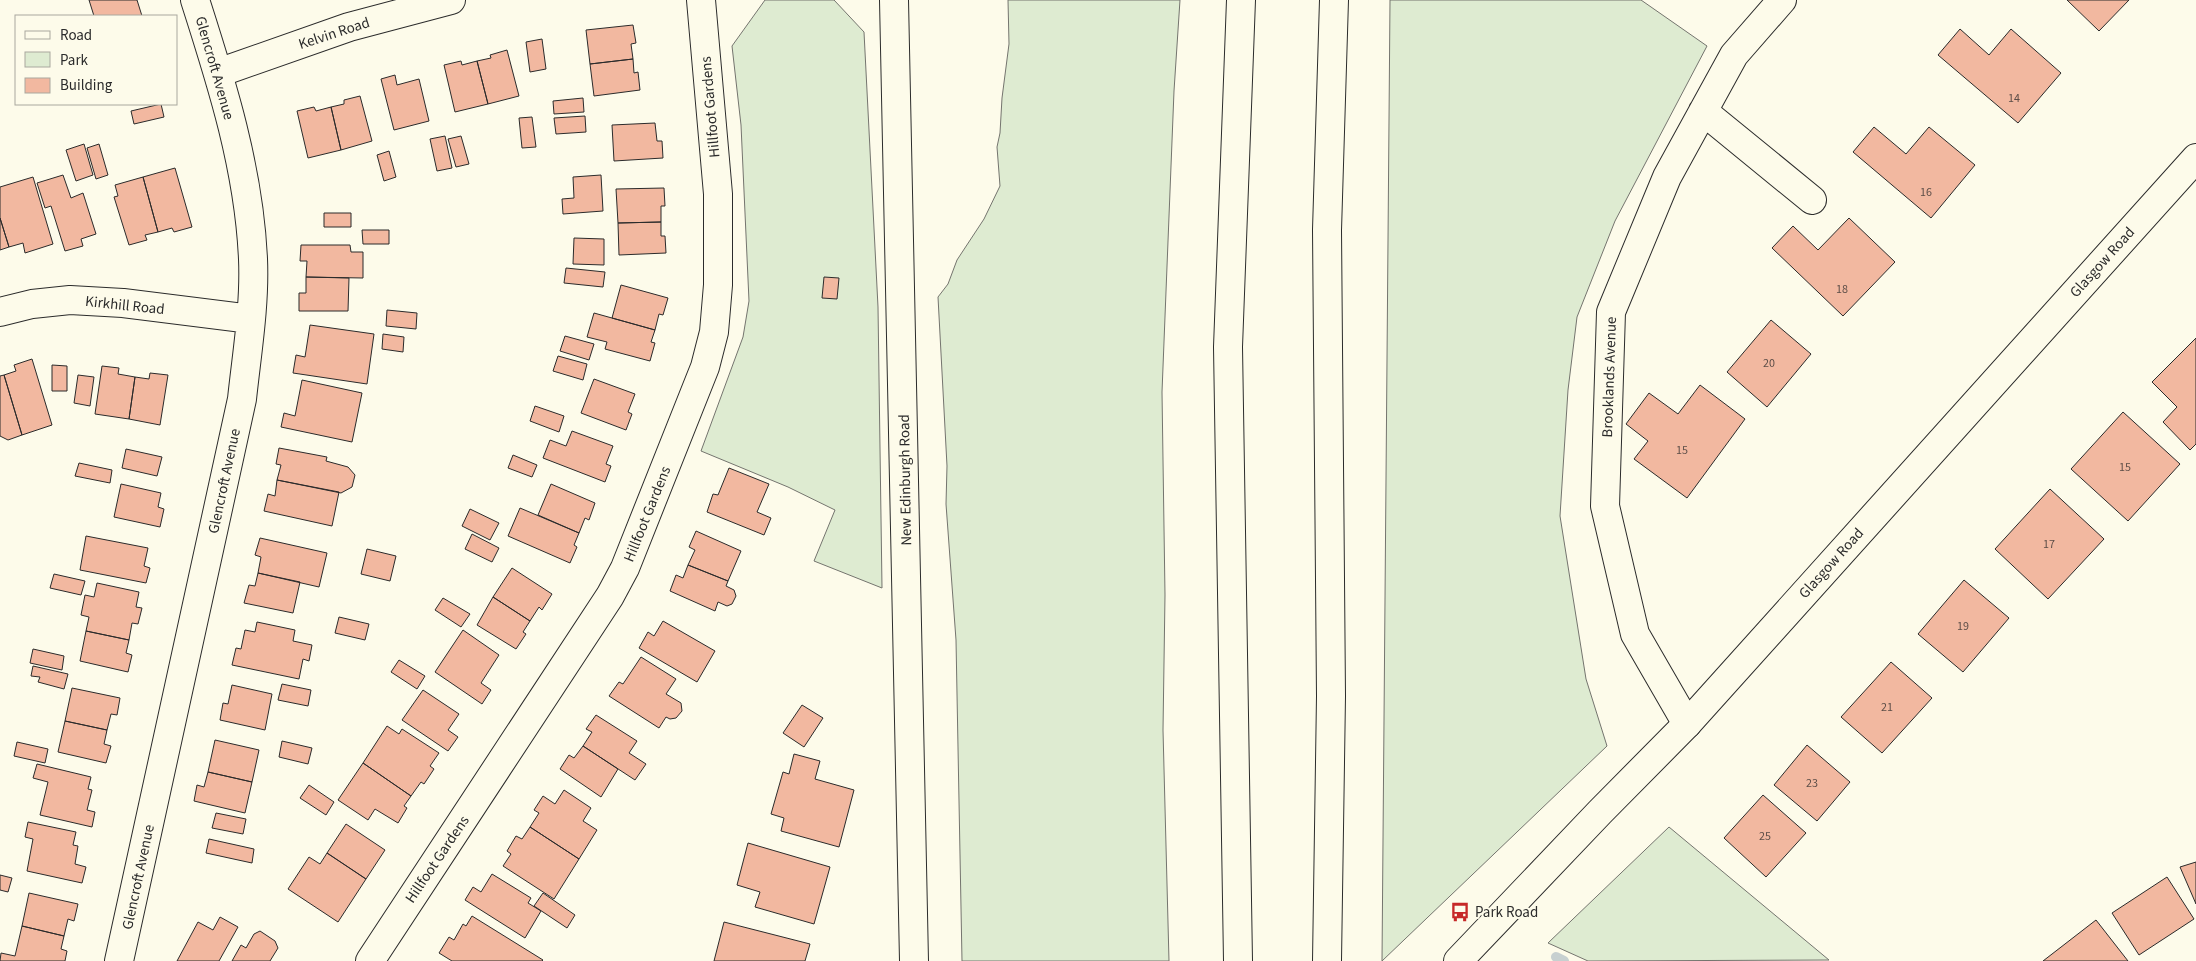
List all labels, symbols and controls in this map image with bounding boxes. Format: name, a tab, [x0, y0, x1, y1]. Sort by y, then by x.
street label: Kelvin Road	[296, 12, 373, 55]
street label: Glencroft Avenue	[190, 14, 239, 122]
legend	[15, 15, 178, 105]
text: Road	[60, 25, 92, 46]
text: Park	[60, 50, 89, 71]
street label: Hillfoot Gardens	[696, 55, 725, 158]
text: Building	[60, 75, 113, 96]
house number: 14	[2008, 90, 2020, 107]
house number: 16	[1920, 184, 1932, 201]
street label: Glasgow Road	[2065, 222, 2140, 302]
house number: 18	[1836, 281, 1848, 298]
street label: Kirkhill Road	[84, 291, 166, 320]
street label: Brooklands Avenue	[1597, 316, 1622, 438]
house number: 20	[1763, 355, 1775, 372]
street label: New Edinburgh Road	[894, 414, 917, 546]
street label: Glencroft Avenue	[203, 427, 246, 536]
house number: 15	[1676, 442, 1688, 459]
house number: 15	[2119, 459, 2131, 476]
street label: Hillfoot Gardens	[619, 463, 676, 565]
street label: Glasgow Road	[1794, 523, 1869, 603]
house number: 17	[2043, 536, 2055, 553]
house number: 19	[1957, 618, 1969, 635]
house number: 21	[1881, 699, 1893, 716]
house number: 23	[1806, 775, 1818, 792]
street label: Hillfoot Gardens	[400, 811, 475, 907]
street label: Glencroft Avenue	[117, 823, 160, 932]
house number: 25	[1759, 828, 1771, 845]
bus stop icon: Park Road	[1449, 901, 1471, 923]
place label: Park Road	[1475, 902, 1538, 923]

